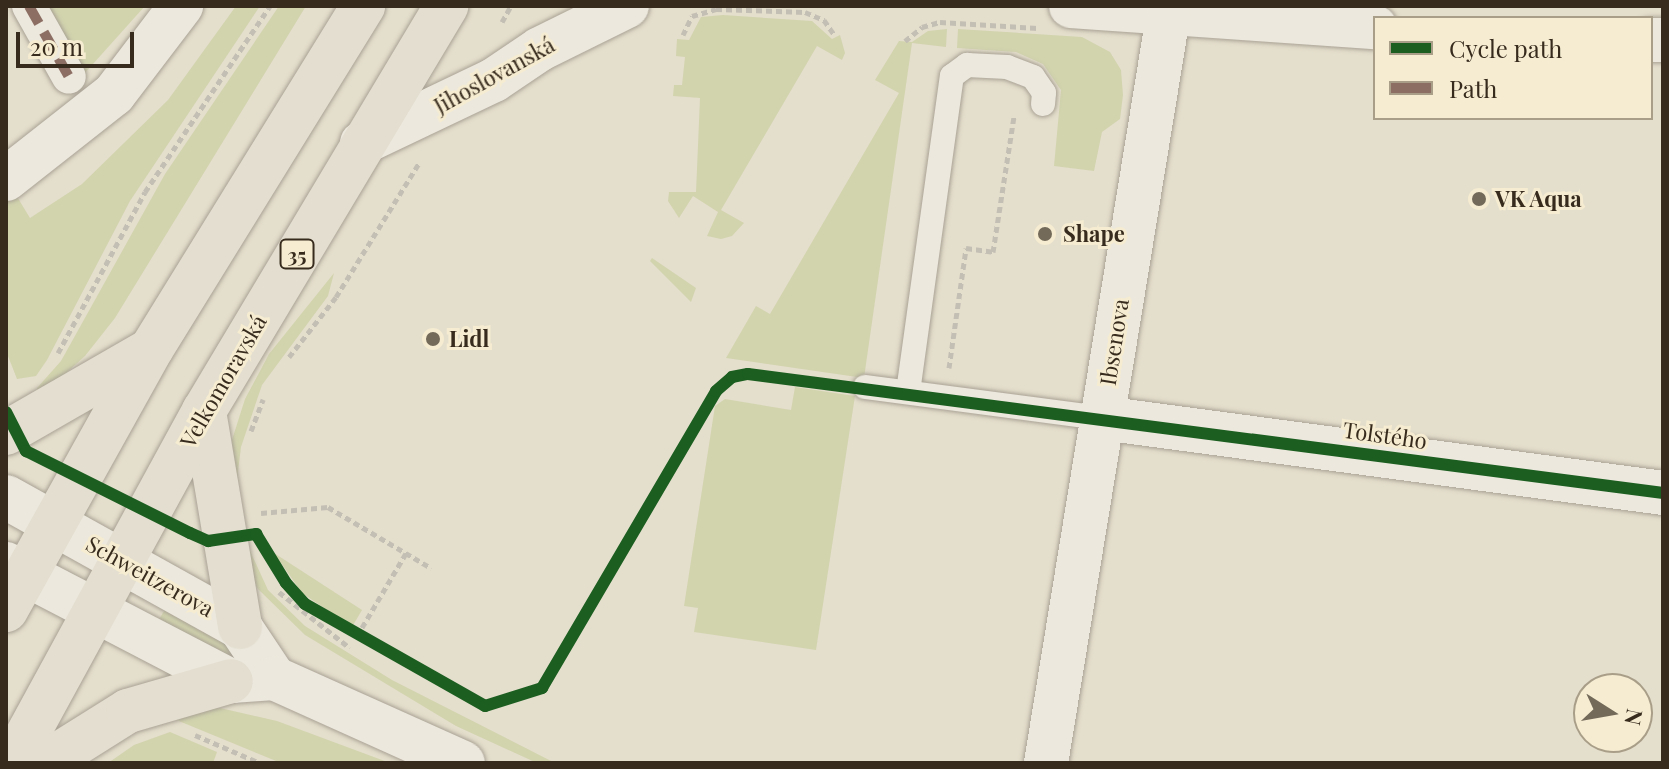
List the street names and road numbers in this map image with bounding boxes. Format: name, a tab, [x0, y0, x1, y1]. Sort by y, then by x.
street label: Jihoslovanská	[429, 31, 559, 119]
road number: 35	[279, 238, 315, 270]
street label: Ibsenova	[1094, 297, 1134, 387]
street label: Velkomoravská	[174, 310, 272, 452]
street label: Tolstého	[1341, 416, 1429, 454]
street label: Schweitzerova	[82, 530, 218, 622]

